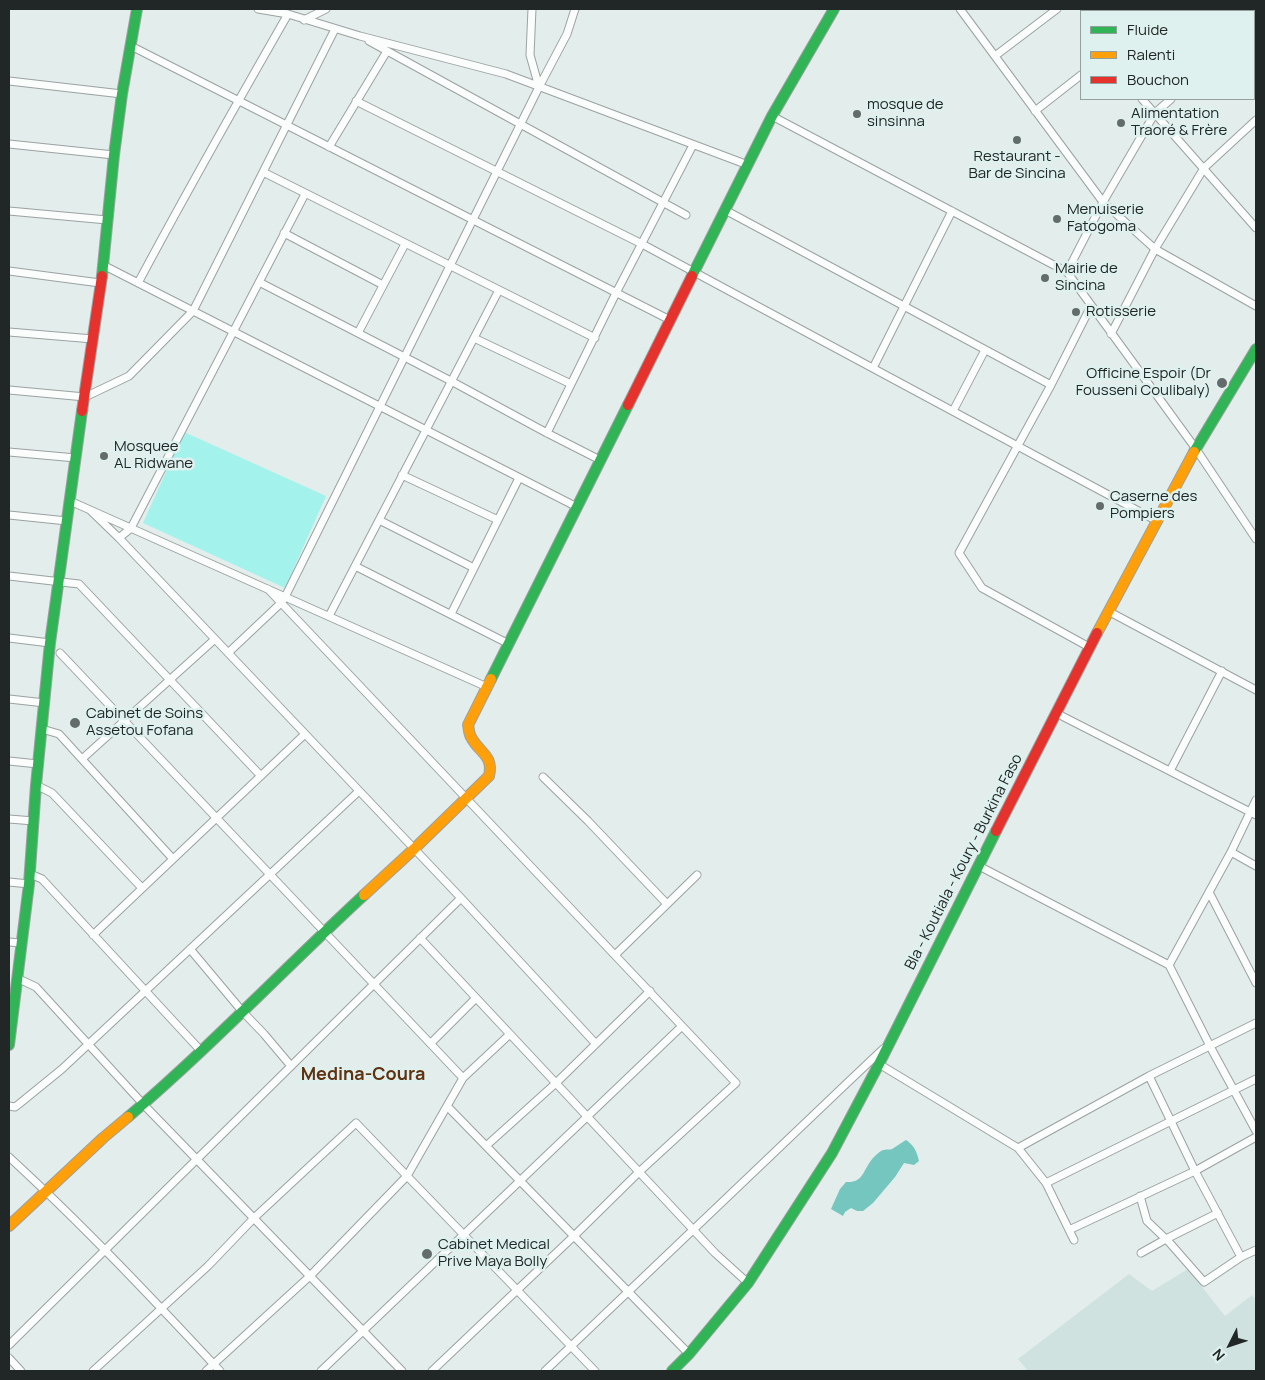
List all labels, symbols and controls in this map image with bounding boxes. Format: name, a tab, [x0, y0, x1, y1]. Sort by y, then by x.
legend	[1080, 10, 1255, 100]
text: Fluide	[1127, 19, 1168, 40]
text: Ralenti	[1127, 44, 1175, 65]
text: Bouchon	[1127, 69, 1189, 90]
place label: mosque de sinsinna	[867, 96, 944, 131]
place label: Alimentation Traoré & Frère	[1131, 105, 1227, 140]
marker: mosque de sinsinna	[851, 108, 863, 120]
marker: Alimentation Traoré & Frère	[1115, 117, 1127, 129]
marker: Restaurant - Bar de Sincina	[1011, 134, 1023, 146]
place label: Restaurant - Bar de Sincina	[968, 148, 1066, 183]
place label: Menuiserie Fatogoma	[1067, 201, 1144, 236]
marker: Menuiserie Fatogoma	[1051, 213, 1063, 225]
place label: Mairie de Sincina	[1055, 260, 1118, 295]
marker: Mairie de Sincina	[1039, 272, 1051, 284]
place label: Rotisserie	[1086, 303, 1156, 321]
marker: Rotisserie	[1070, 306, 1082, 318]
place label: Officine Espoir (Dr Fousseni Coulibaly)	[1076, 365, 1211, 400]
marker: Officine Espoir (Dr Fousseni Coulibaly)	[1215, 376, 1229, 390]
place label: Mosquee AL Ridwane	[114, 438, 193, 473]
marker: Mosquee AL Ridwane	[98, 450, 110, 462]
place label: Caserne des Pompiers	[1110, 488, 1197, 523]
marker: Caserne des Pompiers	[1094, 500, 1106, 512]
place label: Cabinet de Soins Assetou Fofana	[86, 705, 203, 740]
marker: Cabinet de Soins Assetou Fofana	[68, 716, 82, 730]
street label: Bla - Koutiala - Koury - Burkina Faso	[901, 751, 1027, 973]
district label: Medina-Coura	[301, 1064, 425, 1086]
place label: Cabinet Medical Prive Maya Bolly	[438, 1236, 550, 1271]
marker: Cabinet Medical Prive Maya Bolly	[420, 1247, 434, 1261]
north arrow	[1205, 1320, 1255, 1370]
text: N	[1208, 1345, 1229, 1365]

